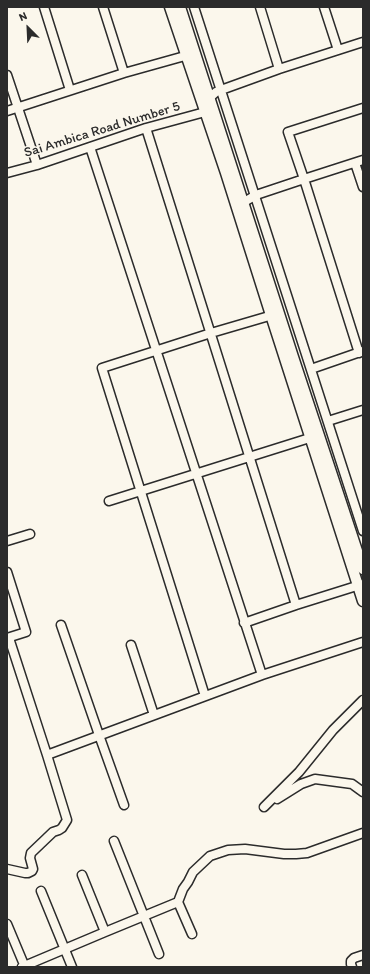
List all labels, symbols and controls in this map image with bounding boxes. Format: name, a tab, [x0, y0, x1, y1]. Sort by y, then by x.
north arrow	[8, 8, 48, 48]
text: N	[17, 9, 29, 24]
street label: Sai Ambica Road Number 5	[22, 98, 182, 162]

